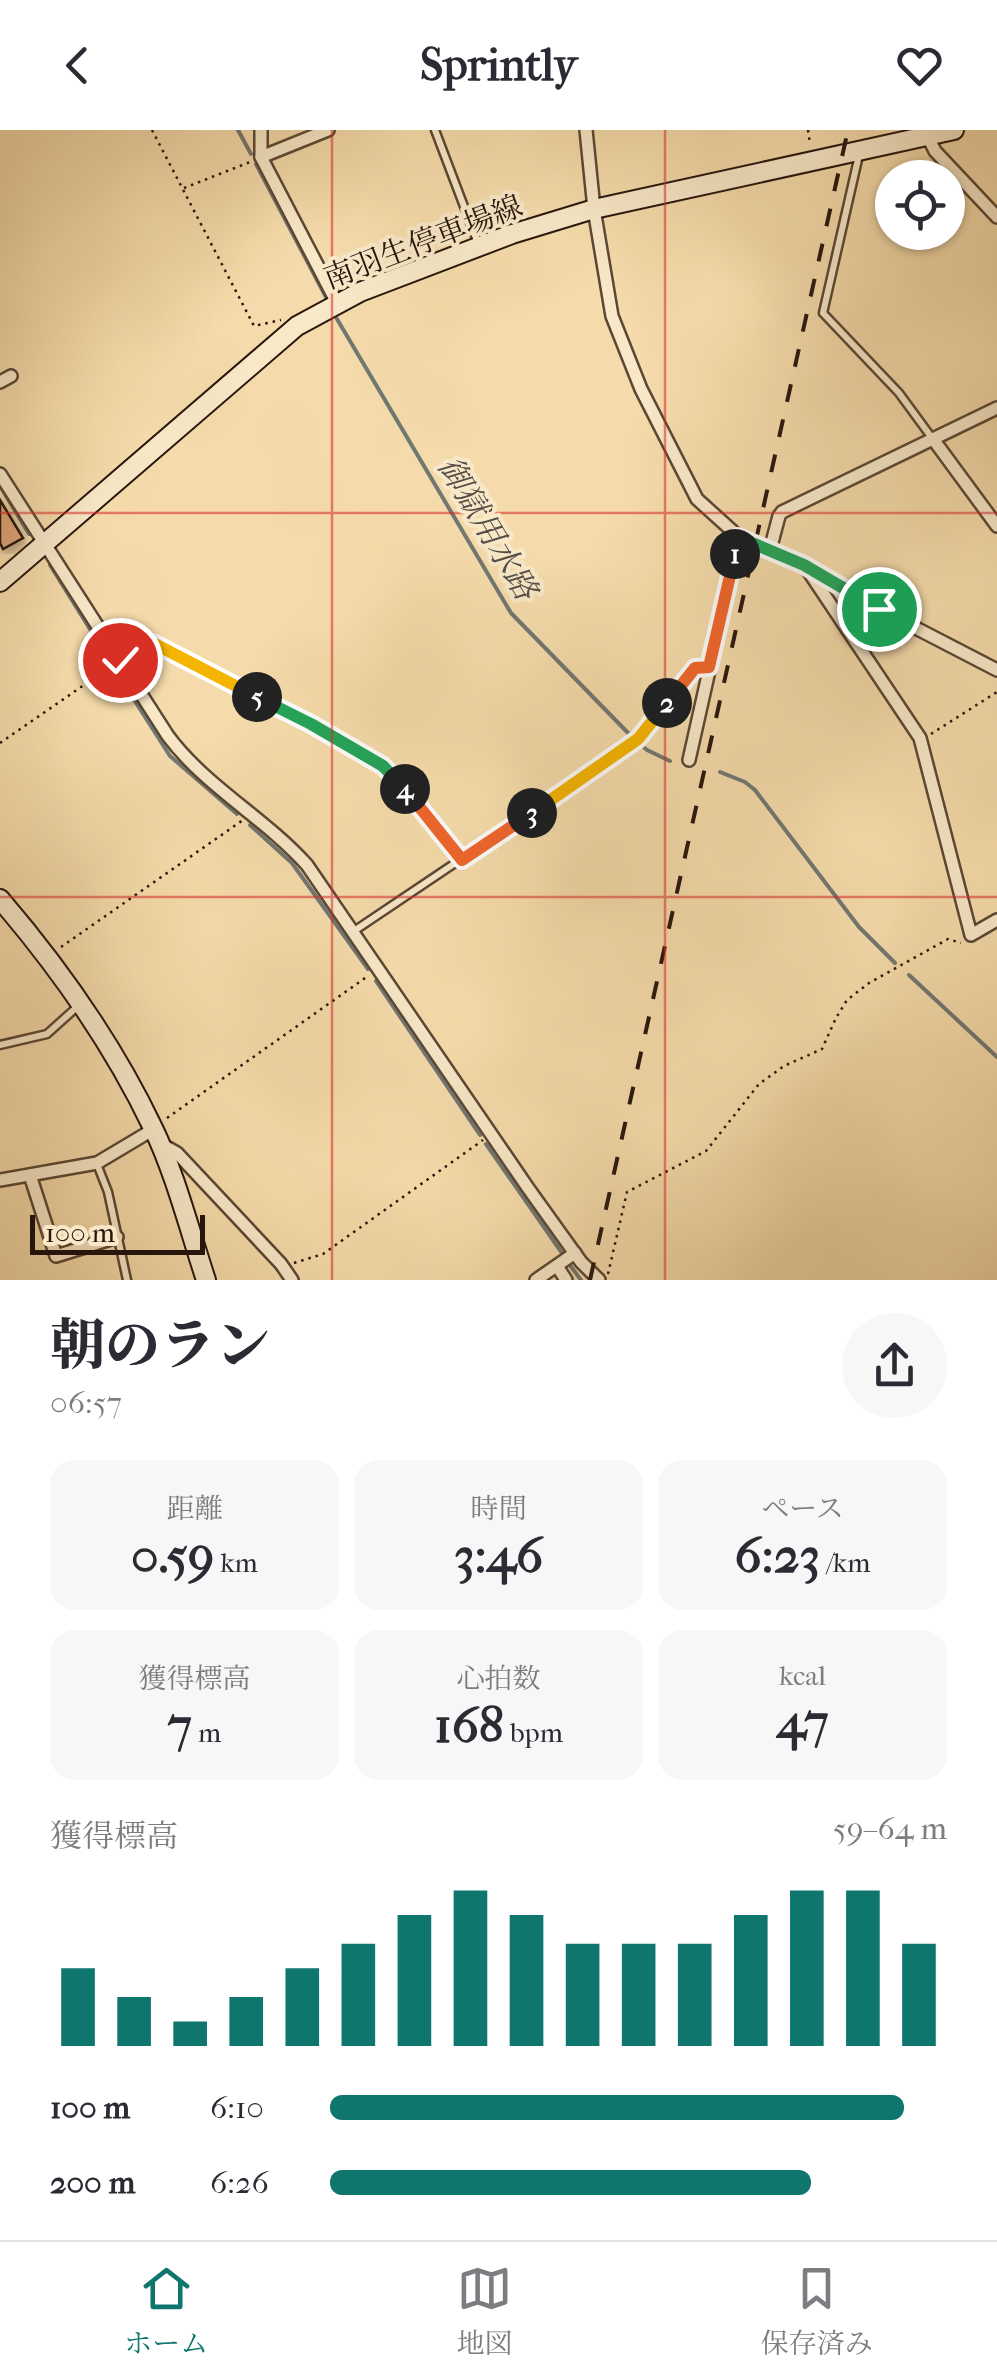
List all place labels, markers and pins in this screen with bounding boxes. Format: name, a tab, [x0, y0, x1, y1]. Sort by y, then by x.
pin: 1	[710, 529, 760, 579]
pin	[837, 567, 922, 652]
pin	[78, 618, 163, 703]
pin: 5	[232, 672, 282, 722]
pin: 2	[642, 678, 692, 728]
pin: 4	[380, 764, 430, 814]
pin: 3	[507, 788, 557, 838]

